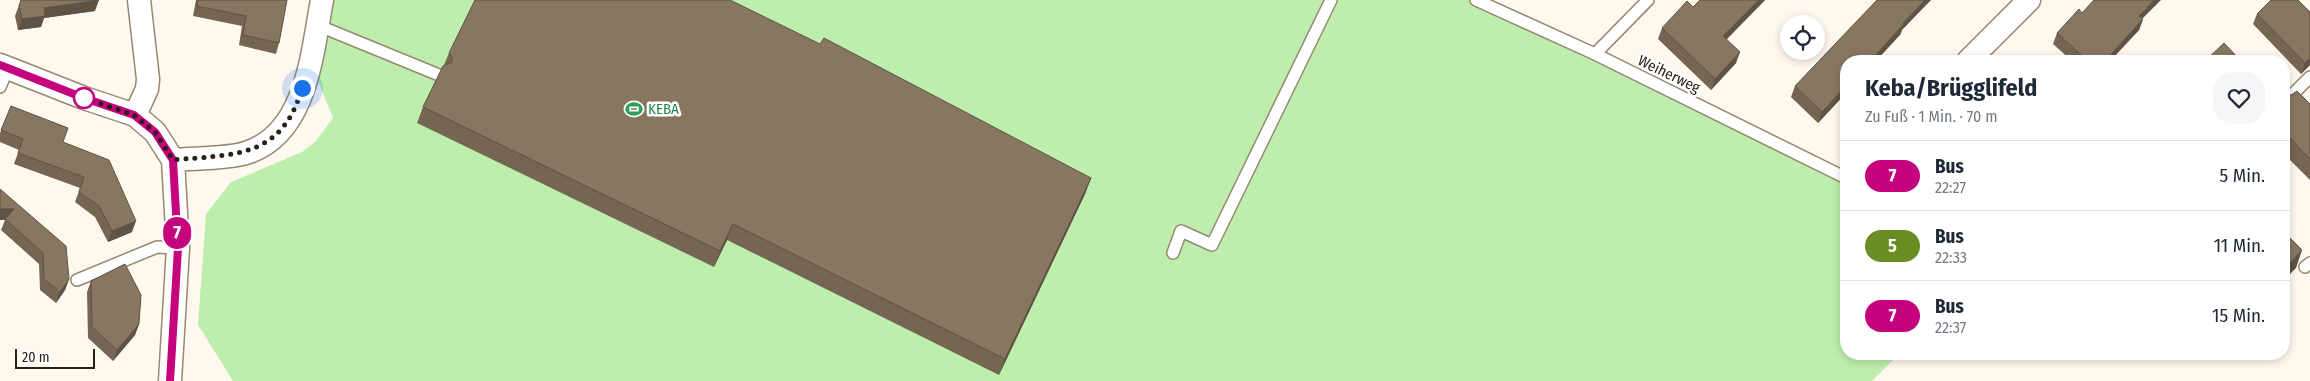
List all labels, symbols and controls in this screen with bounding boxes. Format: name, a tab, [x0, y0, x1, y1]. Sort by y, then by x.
map controls	[1780, 15, 1825, 60]
button: locate	[1780, 15, 1825, 60]
street label: Weiherweg	[1635, 51, 1703, 97]
button: heart	[2213, 72, 2265, 124]
text: Keba/Brügglifeld	[1865, 74, 2037, 102]
your location	[290, 76, 315, 101]
unlabelled marker	[73, 87, 95, 109]
sports icon: KEBA	[624, 99, 644, 119]
place label: KEBA	[648, 100, 679, 118]
text: Zu Fuß · 1 Min. · 70 m	[1865, 107, 1997, 126]
text: Bus	[1935, 155, 1964, 178]
text: 5 Min.	[2219, 164, 2265, 187]
text: 7	[1889, 165, 1896, 187]
text: 22:27	[1935, 178, 1966, 197]
line badge: 7	[161, 217, 193, 249]
text: 7	[173, 222, 181, 244]
text: Bus	[1935, 225, 1964, 248]
text: 11 Min.	[2214, 234, 2265, 257]
text: 5	[1888, 235, 1897, 257]
text: 22:33	[1935, 248, 1967, 267]
text: Bus	[1935, 295, 1964, 318]
text: 15 Min.	[2212, 304, 2265, 327]
text: 7	[1889, 305, 1896, 327]
text: 22:37	[1935, 318, 1966, 337]
scale bar	[15, 346, 95, 369]
text: 20 m	[22, 349, 50, 366]

